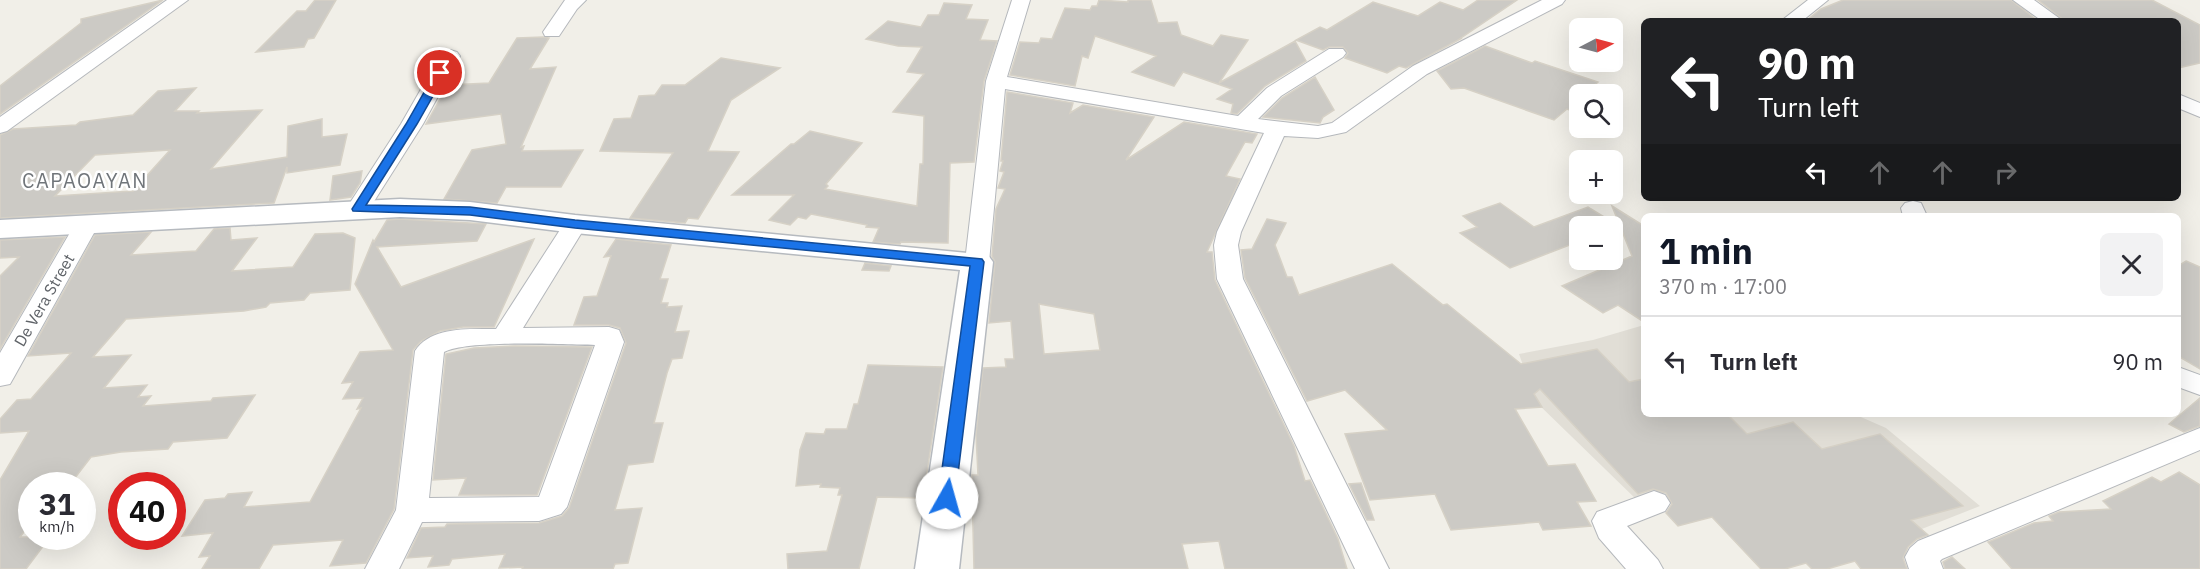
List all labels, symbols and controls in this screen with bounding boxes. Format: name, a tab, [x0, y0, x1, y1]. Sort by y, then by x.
north arrow	[1569, 18, 1623, 72]
map controls	[1569, 18, 1623, 270]
text: 90 m	[1758, 36, 1856, 91]
icon: left	[1659, 42, 1737, 120]
pin	[414, 47, 465, 98]
icon: arrive	[423, 56, 456, 89]
button: search	[1569, 84, 1623, 138]
text: Turn left	[1758, 89, 1859, 124]
button: +	[1569, 150, 1623, 204]
icon: left	[1800, 156, 1833, 189]
icon: ahead	[1863, 156, 1896, 189]
icon: ahead	[1926, 156, 1959, 189]
icon: right	[1989, 156, 2022, 189]
district label: CAPAOAYAN	[22, 167, 148, 194]
button: −	[1569, 216, 1623, 270]
text: 1 min	[1659, 227, 1753, 274]
button: close	[2100, 233, 2163, 296]
street label: De Vera Street	[9, 250, 79, 350]
text: 370 m · 17:00	[1659, 273, 1787, 300]
icon: left	[1659, 345, 1692, 378]
text: Turn left	[1710, 347, 1798, 376]
text: 90 m	[2112, 347, 2163, 376]
position arrow	[915, 466, 979, 530]
speed limit sign: 40	[108, 472, 186, 550]
text: 31	[39, 484, 75, 523]
text: km/h	[39, 517, 75, 536]

